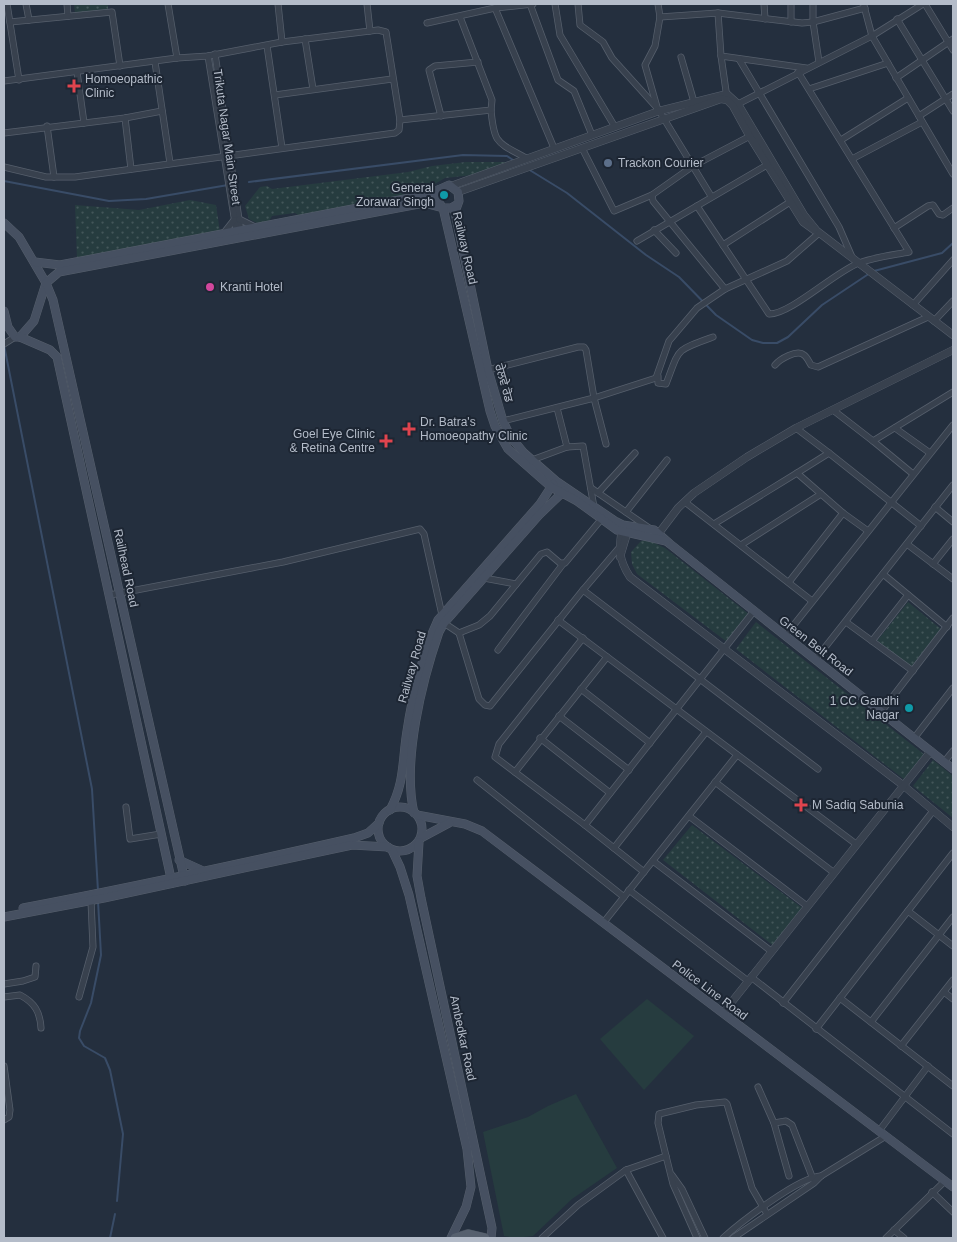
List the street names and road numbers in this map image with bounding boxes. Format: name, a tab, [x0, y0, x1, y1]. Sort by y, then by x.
street label: Trikuta Nagar Main Street	[211, 68, 244, 206]
street label: Railway Road	[450, 210, 480, 286]
street label: ਰੇਲਵੇ ਰੋਡ	[492, 361, 517, 405]
street label: Railhead Road	[111, 528, 141, 608]
street label: Green Belt Road	[776, 613, 856, 679]
street label: Railway Road	[395, 629, 429, 705]
street label: Police Line Road	[670, 957, 750, 1023]
street label: Ambedkar Road	[447, 994, 479, 1082]

